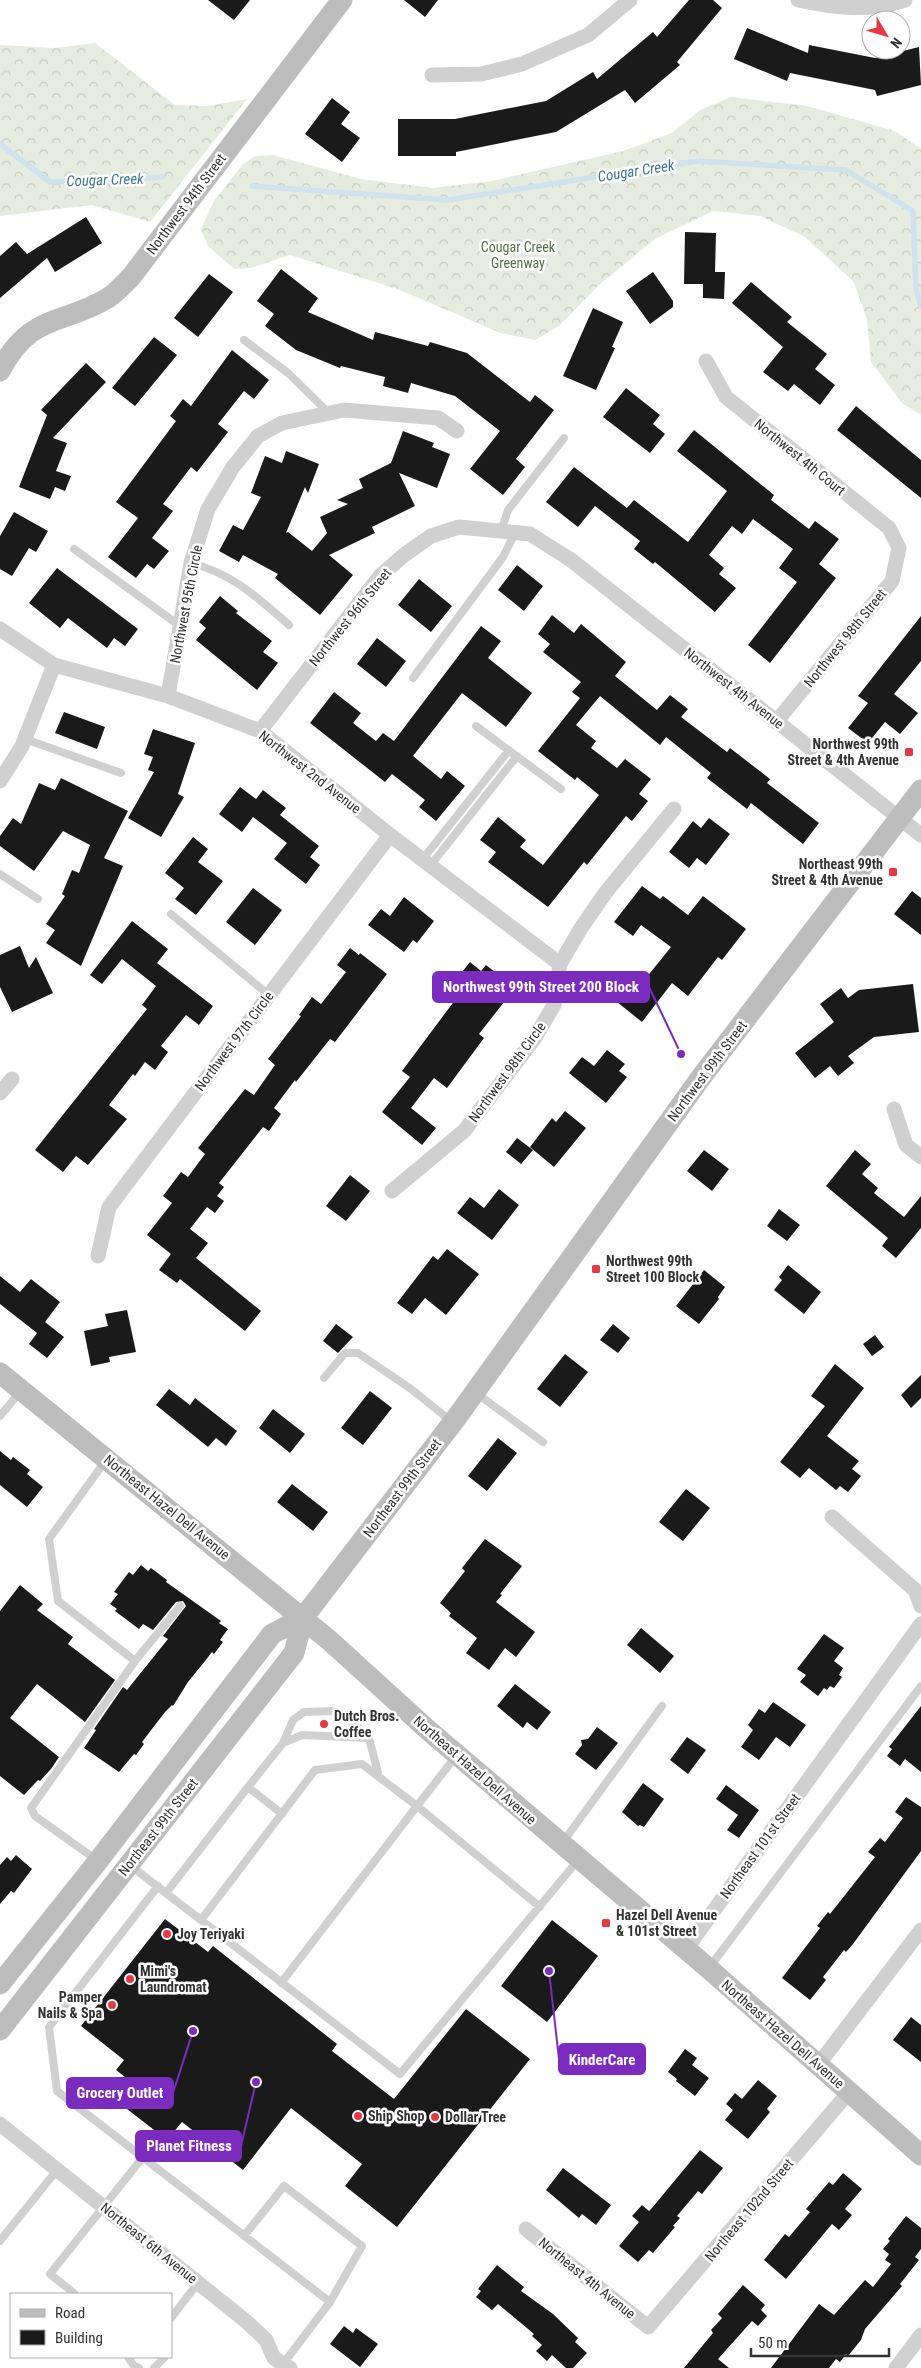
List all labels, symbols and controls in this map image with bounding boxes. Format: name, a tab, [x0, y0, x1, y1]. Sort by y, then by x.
north arrow	[861, 10, 911, 60]
text: N	[887, 35, 905, 51]
street label: Northwest 94th Street	[143, 151, 229, 257]
water label: Cougar Creek	[596, 156, 676, 186]
water label: Cougar Creek	[66, 170, 144, 190]
park label: Cougar Creek Greenway	[481, 239, 556, 271]
street label: Northwest 4th Court	[751, 416, 849, 498]
street label: Northwest 95th Circle	[167, 543, 205, 664]
street label: Northwest 96th Street	[306, 565, 394, 669]
street label: Northwest 98th Street	[801, 586, 889, 690]
street label: Northwest 4th Avenue	[681, 644, 787, 732]
street label: Northwest 2nd Avenue	[256, 727, 364, 817]
place label: Northwest 99th Street & 4th Avenue	[788, 736, 899, 768]
marker: Northwest 99th Street & 4th Avenue	[903, 746, 915, 758]
place label: Northeast 99th Street & 4th Avenue	[772, 856, 883, 888]
marker: Northeast 99th Street & 4th Avenue	[887, 866, 899, 878]
callout: Northwest 99th Street 200 Block	[433, 972, 649, 1002]
text: Northwest 99th Street 200 Block	[443, 978, 640, 996]
street label: Northwest 97th Circle	[191, 988, 277, 1094]
street label: Northwest 98th Circle	[465, 1018, 549, 1125]
street label: Northwest 99th Street	[664, 1018, 750, 1124]
place label: Northwest 99th Street 100 Block	[606, 1253, 700, 1285]
marker: Northwest 99th Street 100 Block	[590, 1263, 602, 1275]
street label: Northeast 99th Street	[360, 1436, 444, 1540]
street label: Northeast Hazel Dell Avenue	[101, 1451, 233, 1563]
place label: Dutch Bros. Coffee	[334, 1708, 399, 1740]
street label: Northeast Hazel Dell Avenue	[410, 1712, 540, 1828]
marker: Dutch Bros. Coffee	[318, 1718, 330, 1730]
street label: Northeast 99th Street	[115, 1775, 201, 1879]
street label: Northeast 101st Street	[717, 1791, 803, 1901]
place label: Hazel Dell Avenue & 101st Street	[616, 1907, 717, 1939]
marker: Hazel Dell Avenue & 101st Street	[600, 1917, 612, 1929]
place label: Joy Teriyaki	[177, 1926, 245, 1942]
marker: Joy Teriyaki	[161, 1928, 173, 1940]
place label: Mimi's Laundromat	[140, 1963, 207, 1995]
marker: Mimi's Laundromat	[124, 1973, 136, 1985]
street label: Northeast Hazel Dell Avenue	[718, 1976, 848, 2092]
place label: Pamper Nails & Spa	[38, 1989, 102, 2021]
marker: Pamper Nails & Spa	[106, 1999, 118, 2011]
callout: KinderCare	[559, 2044, 645, 2074]
text: KinderCare	[569, 2051, 635, 2069]
callout: Grocery Outlet	[67, 2078, 173, 2108]
text: Grocery Outlet	[77, 2084, 164, 2102]
place label: Ship Shop	[368, 2108, 425, 2124]
place label: Dollar Tree	[445, 2109, 506, 2125]
marker: Ship Shop	[352, 2110, 364, 2122]
marker: Dollar Tree	[429, 2111, 441, 2123]
callout: Planet Fitness	[136, 2131, 241, 2161]
text: Planet Fitness	[146, 2137, 232, 2155]
street label: Northeast 102nd Street	[702, 2156, 796, 2264]
street label: Northeast 6th Avenue	[98, 2199, 201, 2287]
street label: Northeast 4th Avenue	[536, 2234, 639, 2322]
legend	[10, 2293, 172, 2358]
text: Road	[55, 2304, 85, 2322]
scale bar	[751, 2326, 888, 2358]
text: Building	[55, 2329, 103, 2347]
text: 50 m	[758, 2334, 788, 2352]

